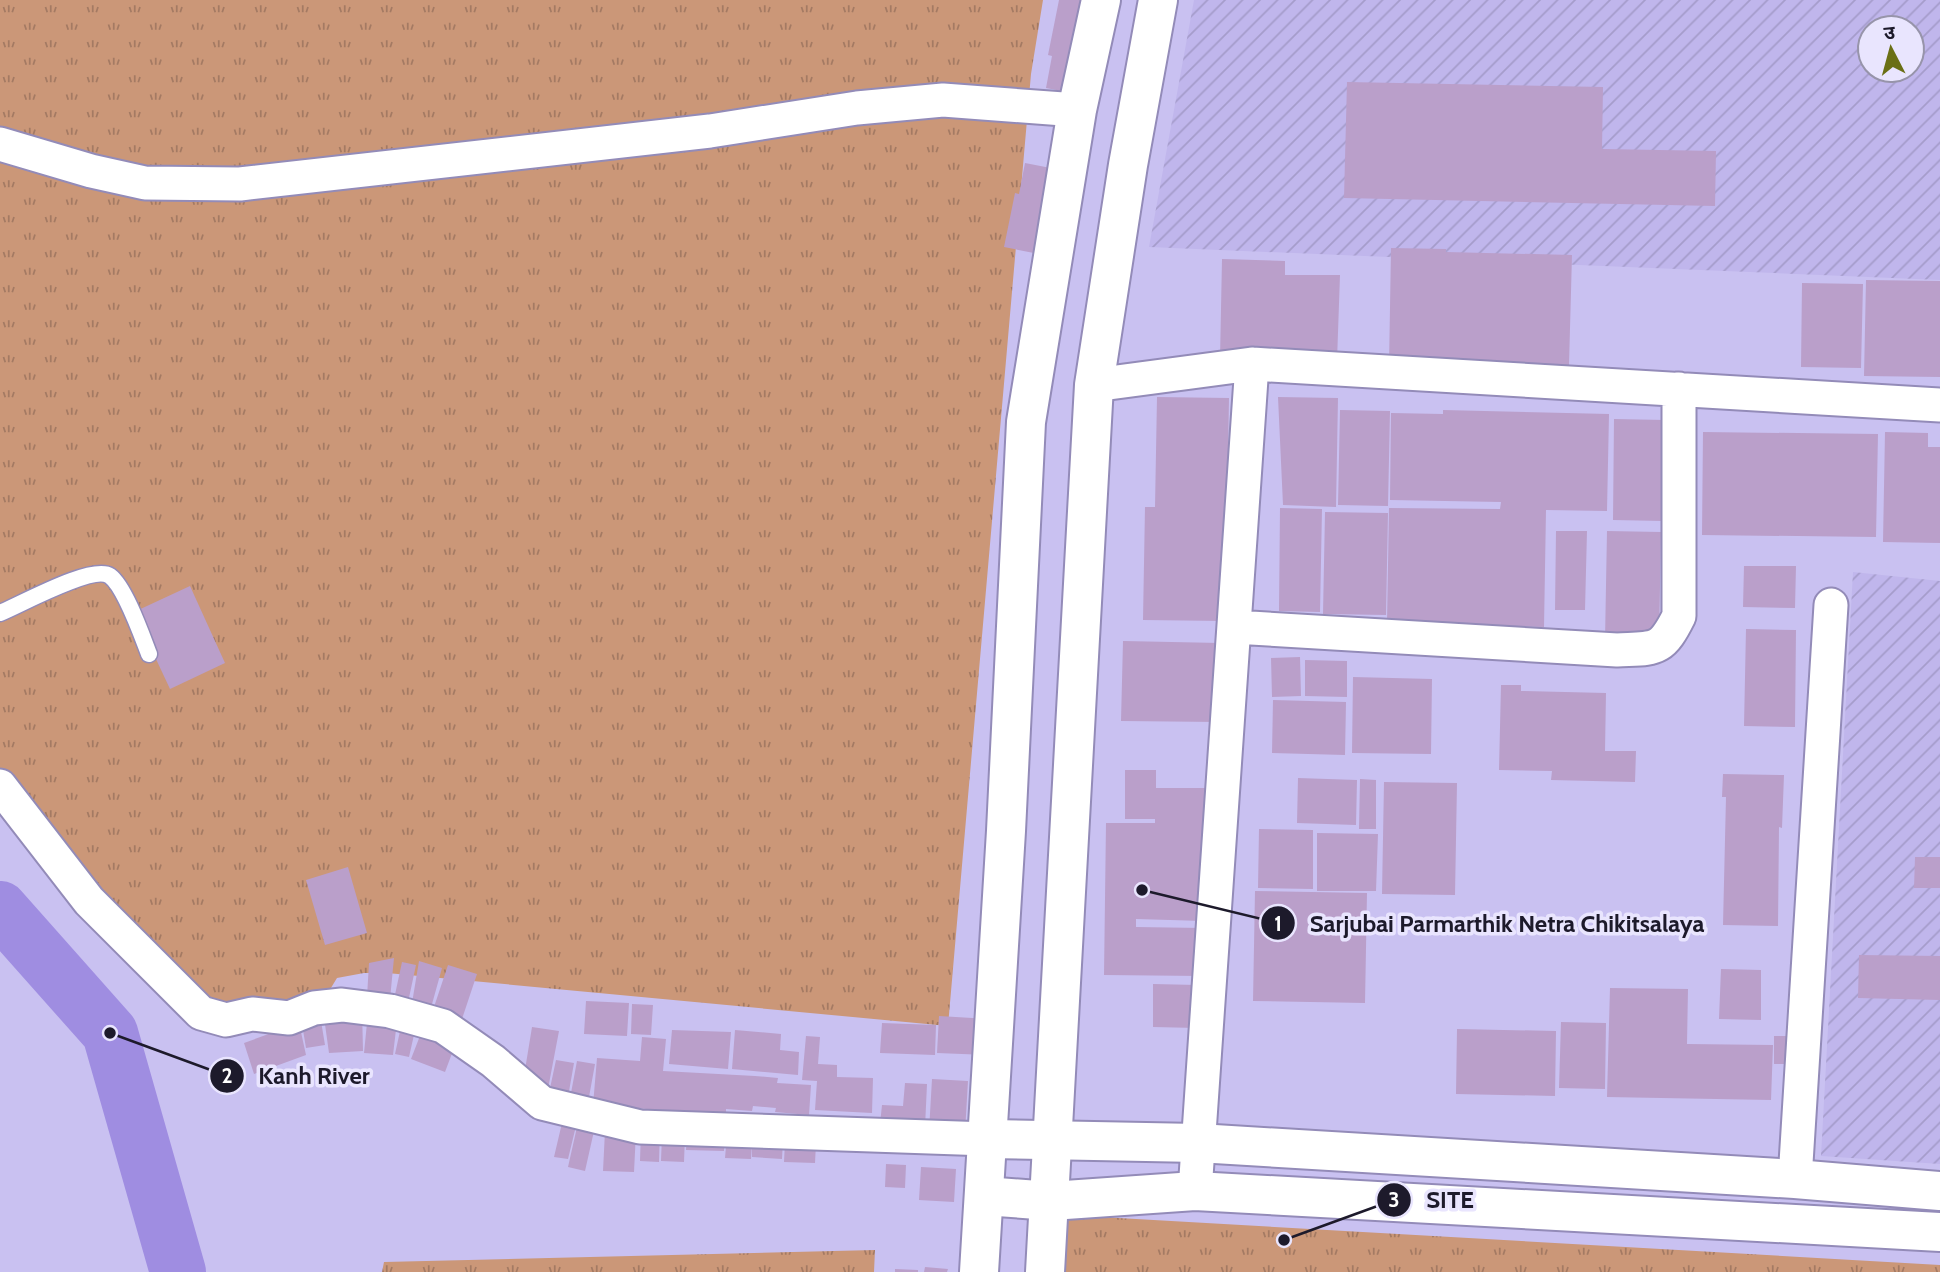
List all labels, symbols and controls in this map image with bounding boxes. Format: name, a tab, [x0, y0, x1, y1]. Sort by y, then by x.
north arrow	[1856, 14, 1926, 84]
text: उ	[1883, 20, 1897, 45]
callout: Sarjubai Parmarthik Netra Chikitsalaya	[1261, 901, 1718, 946]
text: Sarjubai Parmarthik Netra Chikitsalaya	[1310, 909, 1704, 938]
text: 1	[1274, 911, 1282, 936]
callout: Kanh River	[209, 1053, 383, 1098]
text: Kanh River	[258, 1061, 370, 1090]
text: 2	[221, 1063, 233, 1088]
callout: SITE	[1377, 1177, 1488, 1222]
text: SITE	[1426, 1185, 1474, 1214]
text: 3	[1388, 1187, 1400, 1212]

